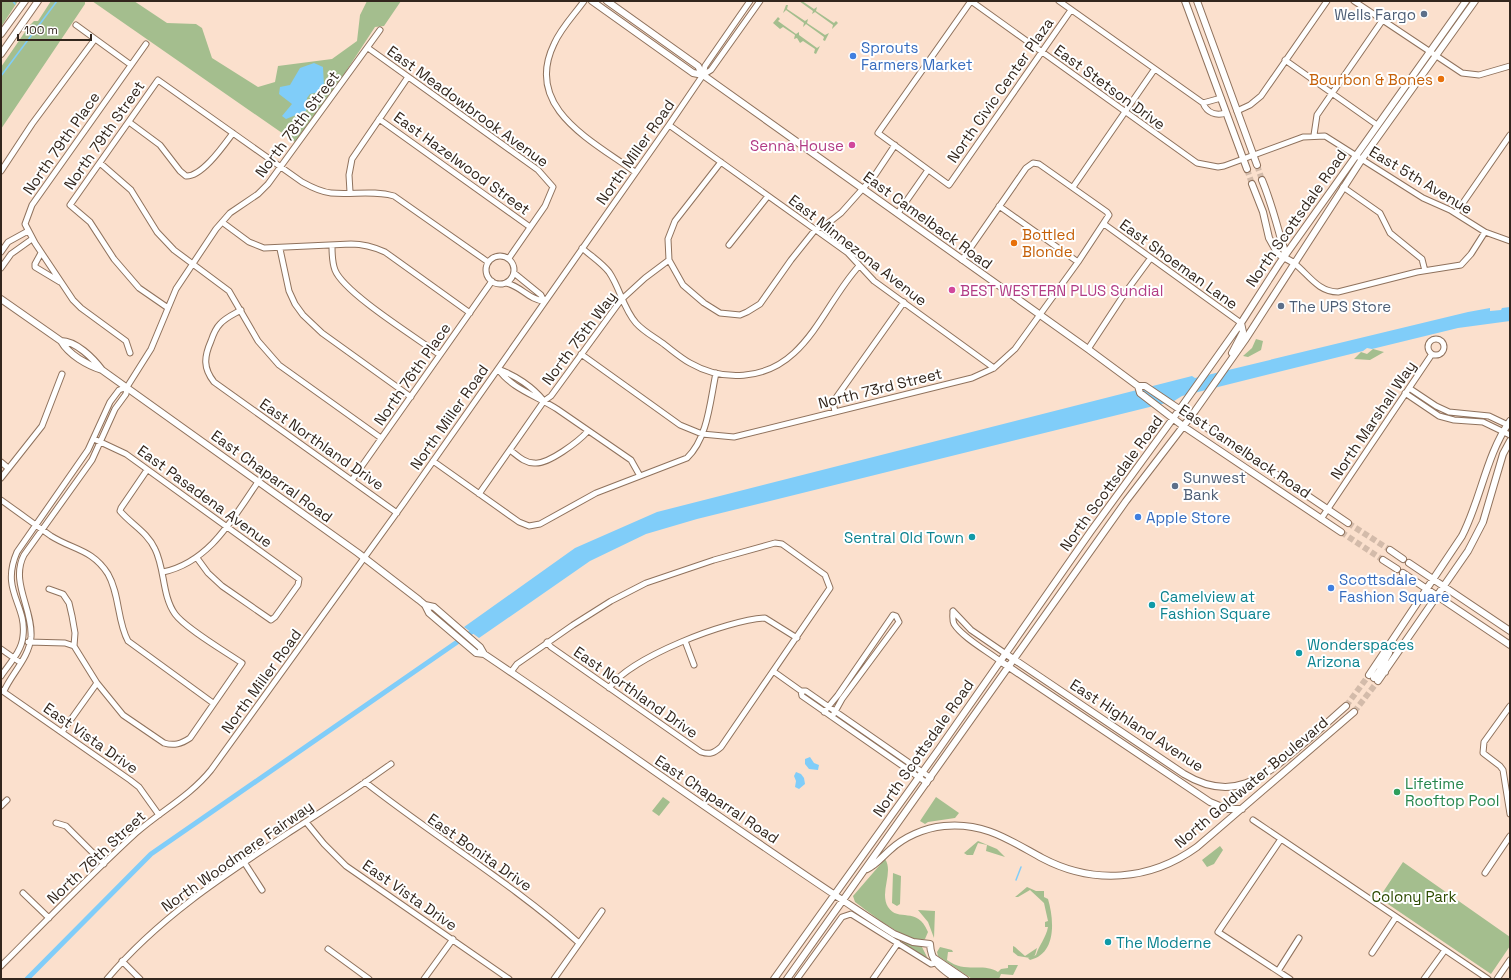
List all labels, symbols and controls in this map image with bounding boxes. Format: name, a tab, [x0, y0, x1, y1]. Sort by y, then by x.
place label: Wells Fargo	[1334, 5, 1416, 24]
marker: Wells Fargo	[1419, 9, 1429, 19]
street label: North Civic Center Plaza	[943, 13, 1058, 166]
scale bar	[18, 16, 91, 42]
text: 100 m	[24, 22, 58, 38]
place label: Sprouts Farmers Market	[861, 38, 973, 74]
street label: East Stetson Drive	[1051, 40, 1169, 134]
street label: East Meadowbrook Avenue	[384, 41, 552, 171]
marker: Sprouts Farmers Market	[848, 51, 858, 61]
street label: North 78th Street	[251, 67, 343, 181]
place label: Bourbon & Bones	[1309, 70, 1433, 89]
marker: Bourbon & Bones	[1436, 74, 1446, 84]
street label: North 79th Street	[59, 77, 149, 193]
street label: North 79th Place	[18, 88, 104, 198]
street label: North Miller Road	[592, 96, 678, 208]
street label: East Hazelwood Street	[390, 107, 534, 219]
place label: Senna House	[750, 136, 844, 155]
marker: Senna House	[847, 140, 857, 150]
street label: East 5th Avenue	[1366, 142, 1476, 218]
street label: North Scottsdale Road	[1241, 146, 1351, 290]
street label: East Camelback Road	[860, 167, 996, 273]
street label: East Minnezona Avenue	[785, 190, 931, 310]
street label: East Shoeman Lane	[1116, 215, 1242, 313]
place label: Bottled Blonde	[1022, 225, 1075, 261]
marker: Bottled Blonde	[1009, 238, 1019, 248]
place label: BEST WESTERN PLUS Sundial	[960, 281, 1163, 300]
marker: BEST WESTERN PLUS Sundial	[947, 285, 957, 295]
street label: North 75th Way	[537, 287, 621, 389]
place label: The UPS Store	[1289, 297, 1391, 316]
marker: The UPS Store	[1276, 301, 1286, 311]
street label: North 76th Place	[369, 319, 455, 429]
street label: North Marshall Way	[1326, 357, 1420, 483]
street label: North Miller Road	[406, 361, 492, 473]
street label: North 73rd Street	[816, 363, 944, 413]
street label: East Northland Drive	[256, 394, 388, 494]
street label: East Camelback Road	[1175, 400, 1315, 502]
street label: North Scottsdale Road	[1055, 411, 1167, 555]
street label: East Chaparral Road	[208, 426, 336, 526]
street label: East Pasadena Avenue	[134, 441, 276, 551]
place label: Sunwest Bank	[1183, 468, 1246, 504]
marker: Sunwest Bank	[1170, 481, 1180, 491]
place label: Apple Store	[1146, 508, 1231, 527]
marker: Apple Store	[1133, 512, 1143, 522]
place label: Sentral Old Town	[844, 528, 964, 547]
marker: Sentral Old Town	[967, 532, 977, 542]
place label: Scottsdale Fashion Square	[1339, 570, 1450, 606]
marker: Scottsdale Fashion Square	[1326, 583, 1336, 593]
place label: Camelview at Fashion Square	[1160, 587, 1271, 623]
marker: Camelview at Fashion Square	[1147, 600, 1157, 610]
street label: North Miller Road	[217, 625, 305, 737]
place label: Wonderspaces Arizona	[1307, 635, 1414, 671]
street label: East Northland Drive	[570, 642, 702, 742]
marker: Wonderspaces Arizona	[1294, 648, 1304, 658]
street label: East Highland Avenue	[1067, 675, 1208, 775]
street label: North Scottsdale Road	[868, 676, 978, 820]
street label: East Vista Drive	[40, 698, 142, 778]
street label: North Goldwater Boulevard	[1170, 712, 1332, 852]
street label: East Chaparral Road	[651, 751, 783, 847]
place label: Lifetime Rooftop Pool	[1405, 774, 1500, 810]
marker: Lifetime Rooftop Pool	[1392, 787, 1402, 797]
street label: North Woodmere Fairway	[157, 796, 317, 916]
street label: North 76th Street	[43, 806, 149, 908]
street label: East Bonita Drive	[424, 809, 536, 895]
street label: East Vista Drive	[359, 855, 461, 935]
park label: Colony Park	[1371, 887, 1457, 906]
place label: The Moderne	[1116, 933, 1211, 952]
marker: The Moderne	[1103, 937, 1113, 947]

